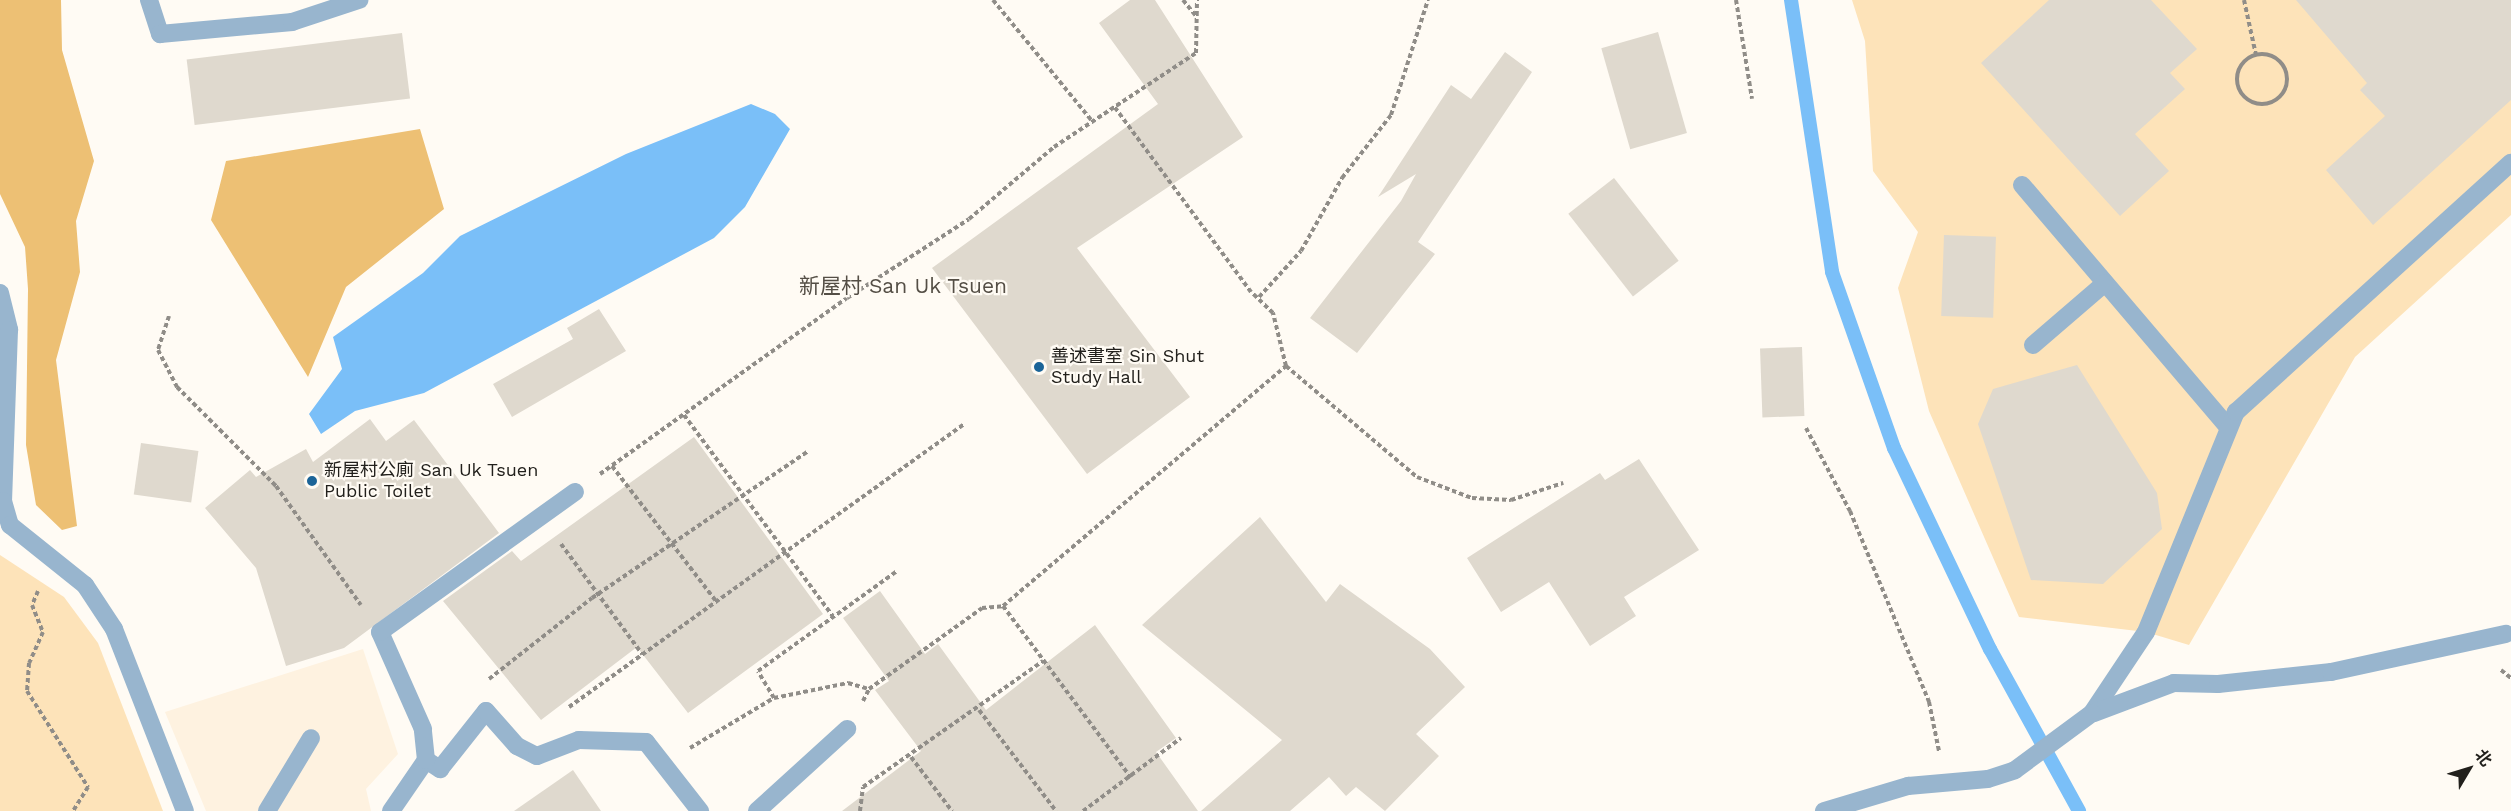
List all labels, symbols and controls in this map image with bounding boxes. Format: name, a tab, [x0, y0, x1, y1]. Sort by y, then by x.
district label: 新屋村 San Uk Tsuen	[798, 273, 1008, 299]
place label: 善述書室 Sin Shut Study Hall	[1051, 346, 1204, 388]
marker: 善述書室 Sin Shut Study Hall	[1032, 360, 1046, 374]
place label: 新屋村公廁 San Uk Tsuen Public Toilet	[324, 460, 539, 502]
marker: 新屋村公廁 San Uk Tsuen Public Toilet	[305, 474, 319, 488]
north arrow	[2439, 739, 2499, 799]
text: 北	[2471, 745, 2496, 770]

